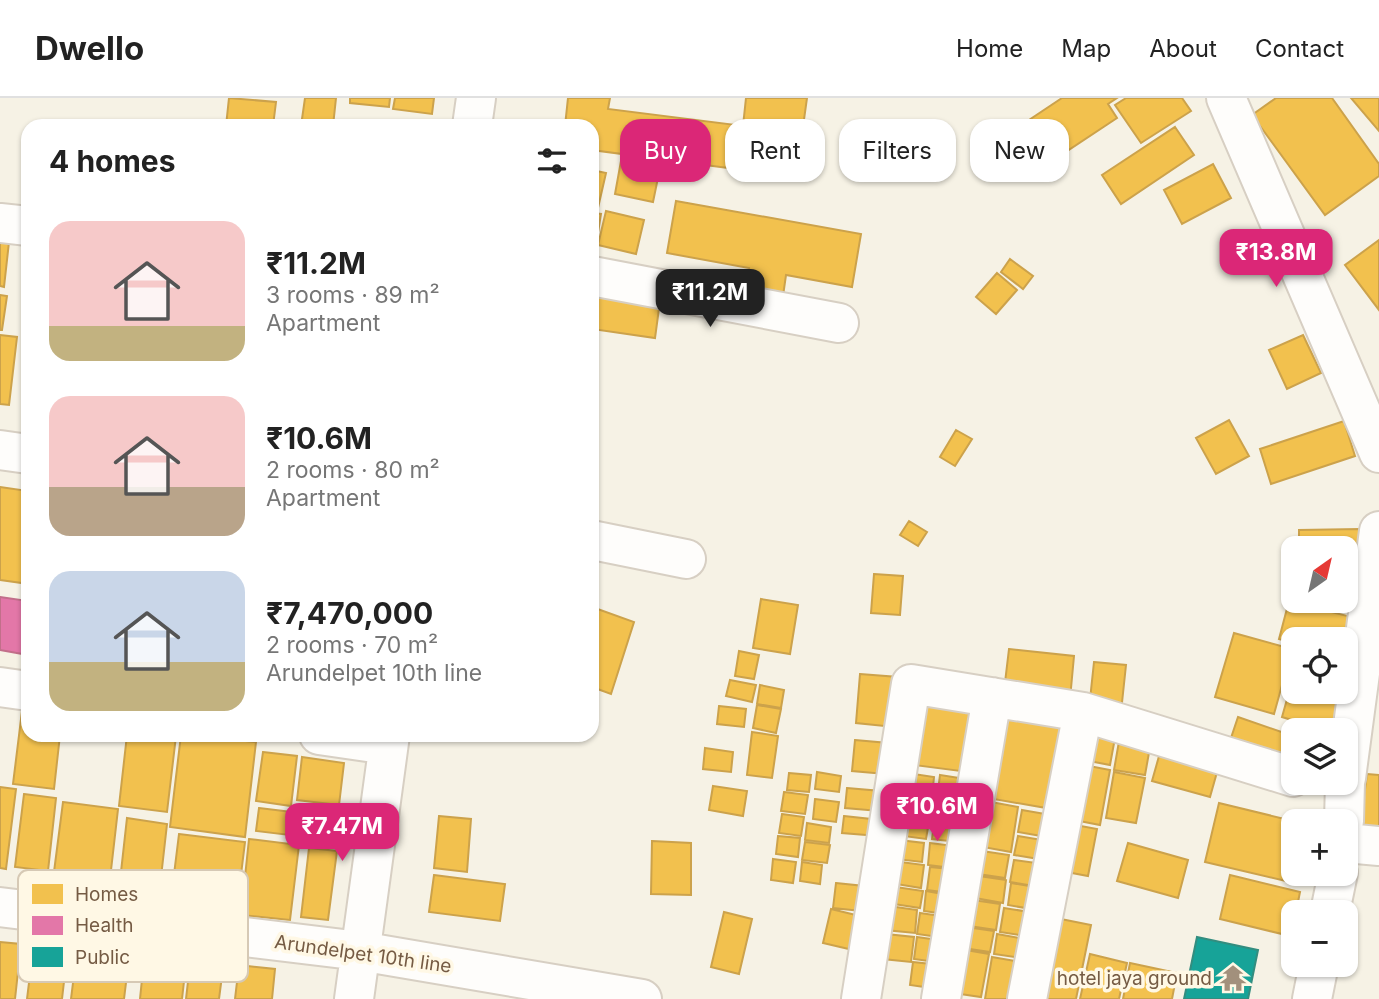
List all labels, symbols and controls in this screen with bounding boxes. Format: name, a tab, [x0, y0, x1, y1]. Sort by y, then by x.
text: Dwello	[35, 28, 144, 68]
text: Home	[956, 34, 1023, 63]
text: Map	[1061, 34, 1111, 63]
text: About	[1149, 34, 1217, 63]
text: Contact	[1255, 34, 1344, 63]
chip: Buy	[620, 119, 711, 182]
chip: Rent	[725, 119, 825, 182]
chip: Filters	[839, 119, 956, 182]
chip: New	[970, 119, 1069, 182]
icon: filters	[533, 142, 571, 180]
text: 4 homes	[49, 143, 176, 179]
pin: ₹13.8M	[1219, 230, 1333, 289]
text: ₹13.8M	[1236, 238, 1316, 266]
text: ₹11.2M	[266, 245, 366, 281]
icon: home	[105, 249, 189, 333]
pin: ₹11.2M	[653, 270, 767, 329]
text: ₹11.2M	[672, 278, 748, 306]
text: 3 rooms · 89 m²	[266, 281, 440, 309]
text: Apartment	[266, 309, 380, 337]
text: ₹10.6M	[266, 420, 372, 456]
icon: home	[105, 424, 189, 508]
text: 2 rooms · 80 m²	[266, 456, 440, 484]
text: Apartment	[266, 484, 380, 512]
north arrow	[1281, 536, 1358, 612]
map controls	[1281, 536, 1358, 977]
text: ₹7,470,000	[266, 595, 433, 631]
icon: home	[105, 599, 189, 683]
button: locate	[1281, 627, 1358, 704]
text: 2 rooms · 70 m²	[266, 631, 438, 659]
text: Arundelpet 10th line	[266, 659, 482, 687]
button: layers	[1281, 718, 1358, 795]
pin: ₹10.6M	[880, 784, 994, 843]
text: ₹10.6M	[896, 792, 978, 820]
pin: ₹7.47M	[285, 804, 399, 863]
button: +	[1281, 809, 1358, 886]
text: ₹7.47M	[301, 812, 383, 840]
legend	[18, 870, 248, 982]
text: Homes	[75, 883, 138, 906]
button: −	[1281, 900, 1358, 977]
text: Health	[75, 914, 133, 937]
street label: Arundelpet 10th line	[273, 930, 453, 978]
text: Public	[75, 946, 130, 969]
temple icon: hotel jaya ground	[1218, 963, 1248, 993]
place label: hotel jaya ground	[1057, 967, 1212, 990]

